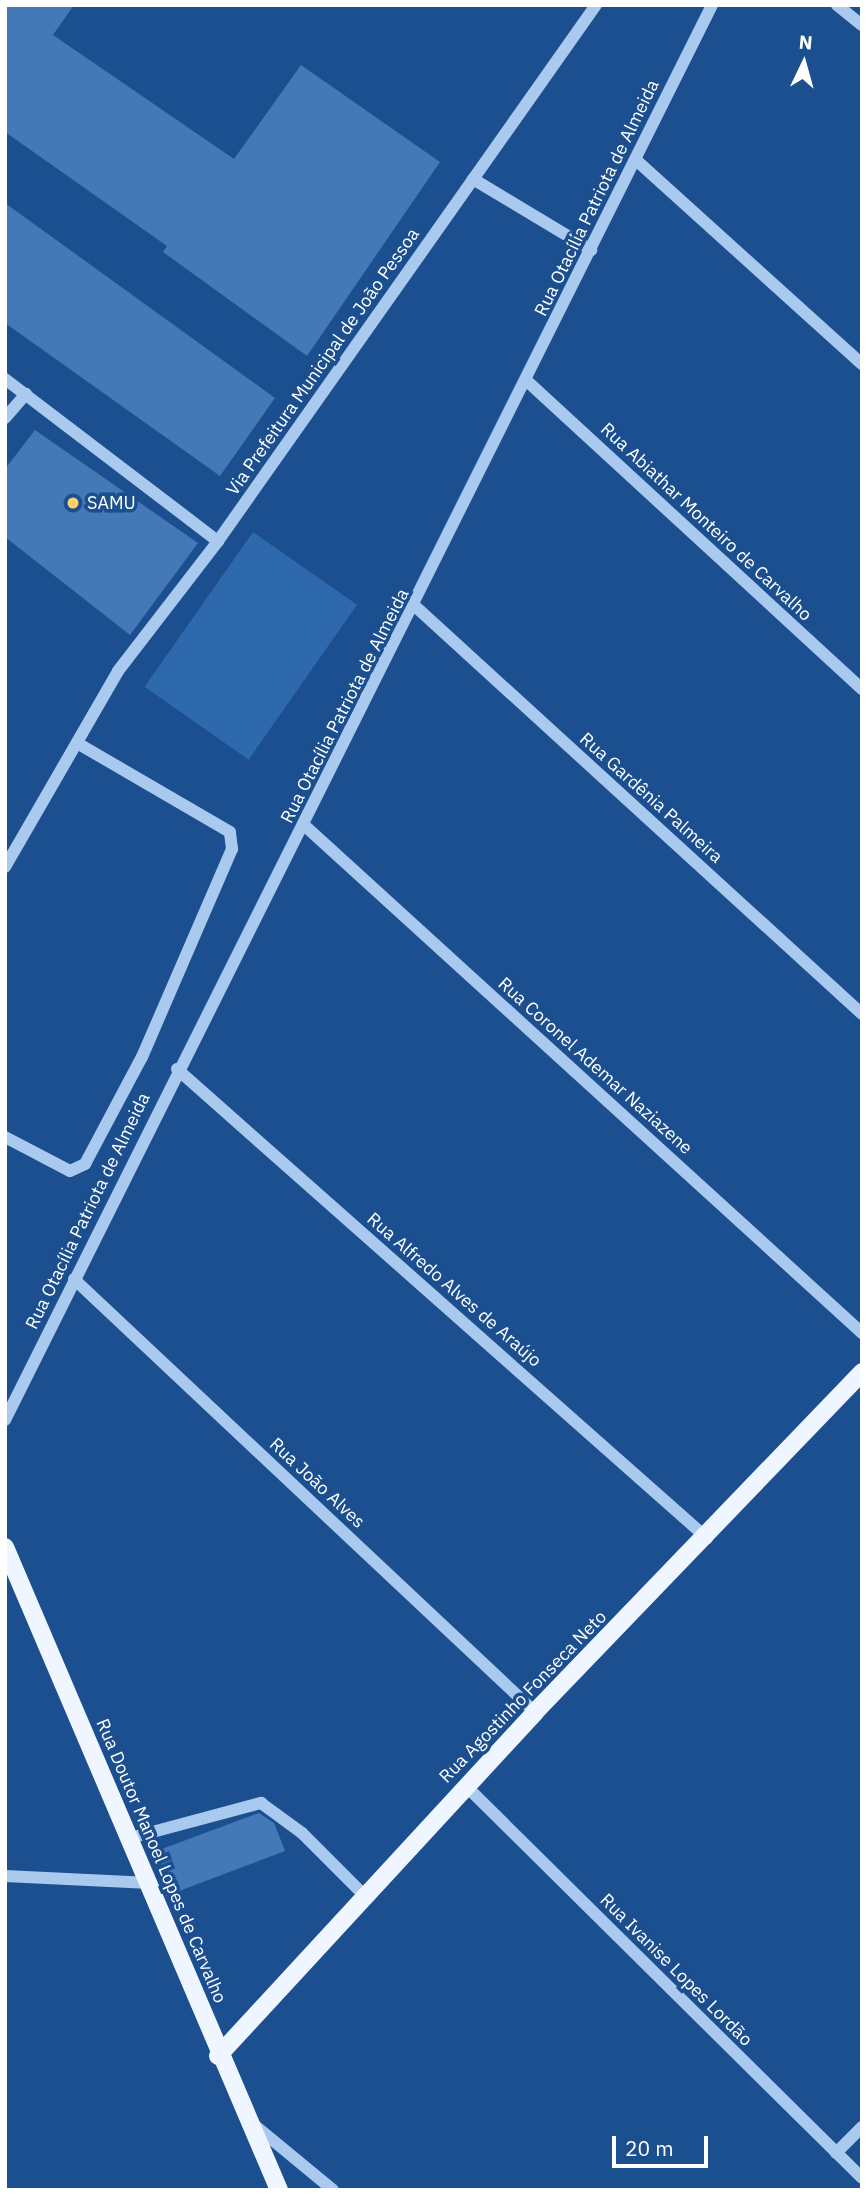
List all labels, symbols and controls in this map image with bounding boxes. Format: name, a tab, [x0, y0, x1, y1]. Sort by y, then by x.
north arrow	[769, 28, 839, 98]
text: N	[798, 30, 814, 55]
street label: Rua Otacília Patriota de Almeida	[530, 76, 664, 320]
street label: Via Prefeitura Municipal de João Pessoa	[222, 224, 424, 500]
street label: Rua Abiathar Monteiro de Carvalho	[596, 418, 816, 626]
place label: SAMU	[87, 492, 136, 514]
marker: SAMU	[65, 495, 81, 511]
street label: Rua Otacília Patriota de Almeida	[276, 585, 414, 827]
street label: Rua Gardênia Palmeira	[575, 728, 727, 868]
street label: Rua Coronel Ademar Naziazene	[494, 973, 696, 1159]
street label: Rua Otacília Patriota de Almeida	[21, 1089, 155, 1333]
street label: Rua Alfredo Alves de Araújo	[362, 1208, 546, 1372]
street label: Rua João Alves	[265, 1433, 369, 1533]
street label: Rua Agostinho Fonseca Neto	[435, 1606, 611, 1788]
street label: Rua Doutor Manoel Lopes de Carvalho	[91, 1716, 231, 2006]
street label: Rua Ivanise Lopes Lordão	[595, 1889, 757, 2051]
scale bar	[615, 2122, 711, 2166]
text: 20 m	[625, 2134, 674, 2162]

